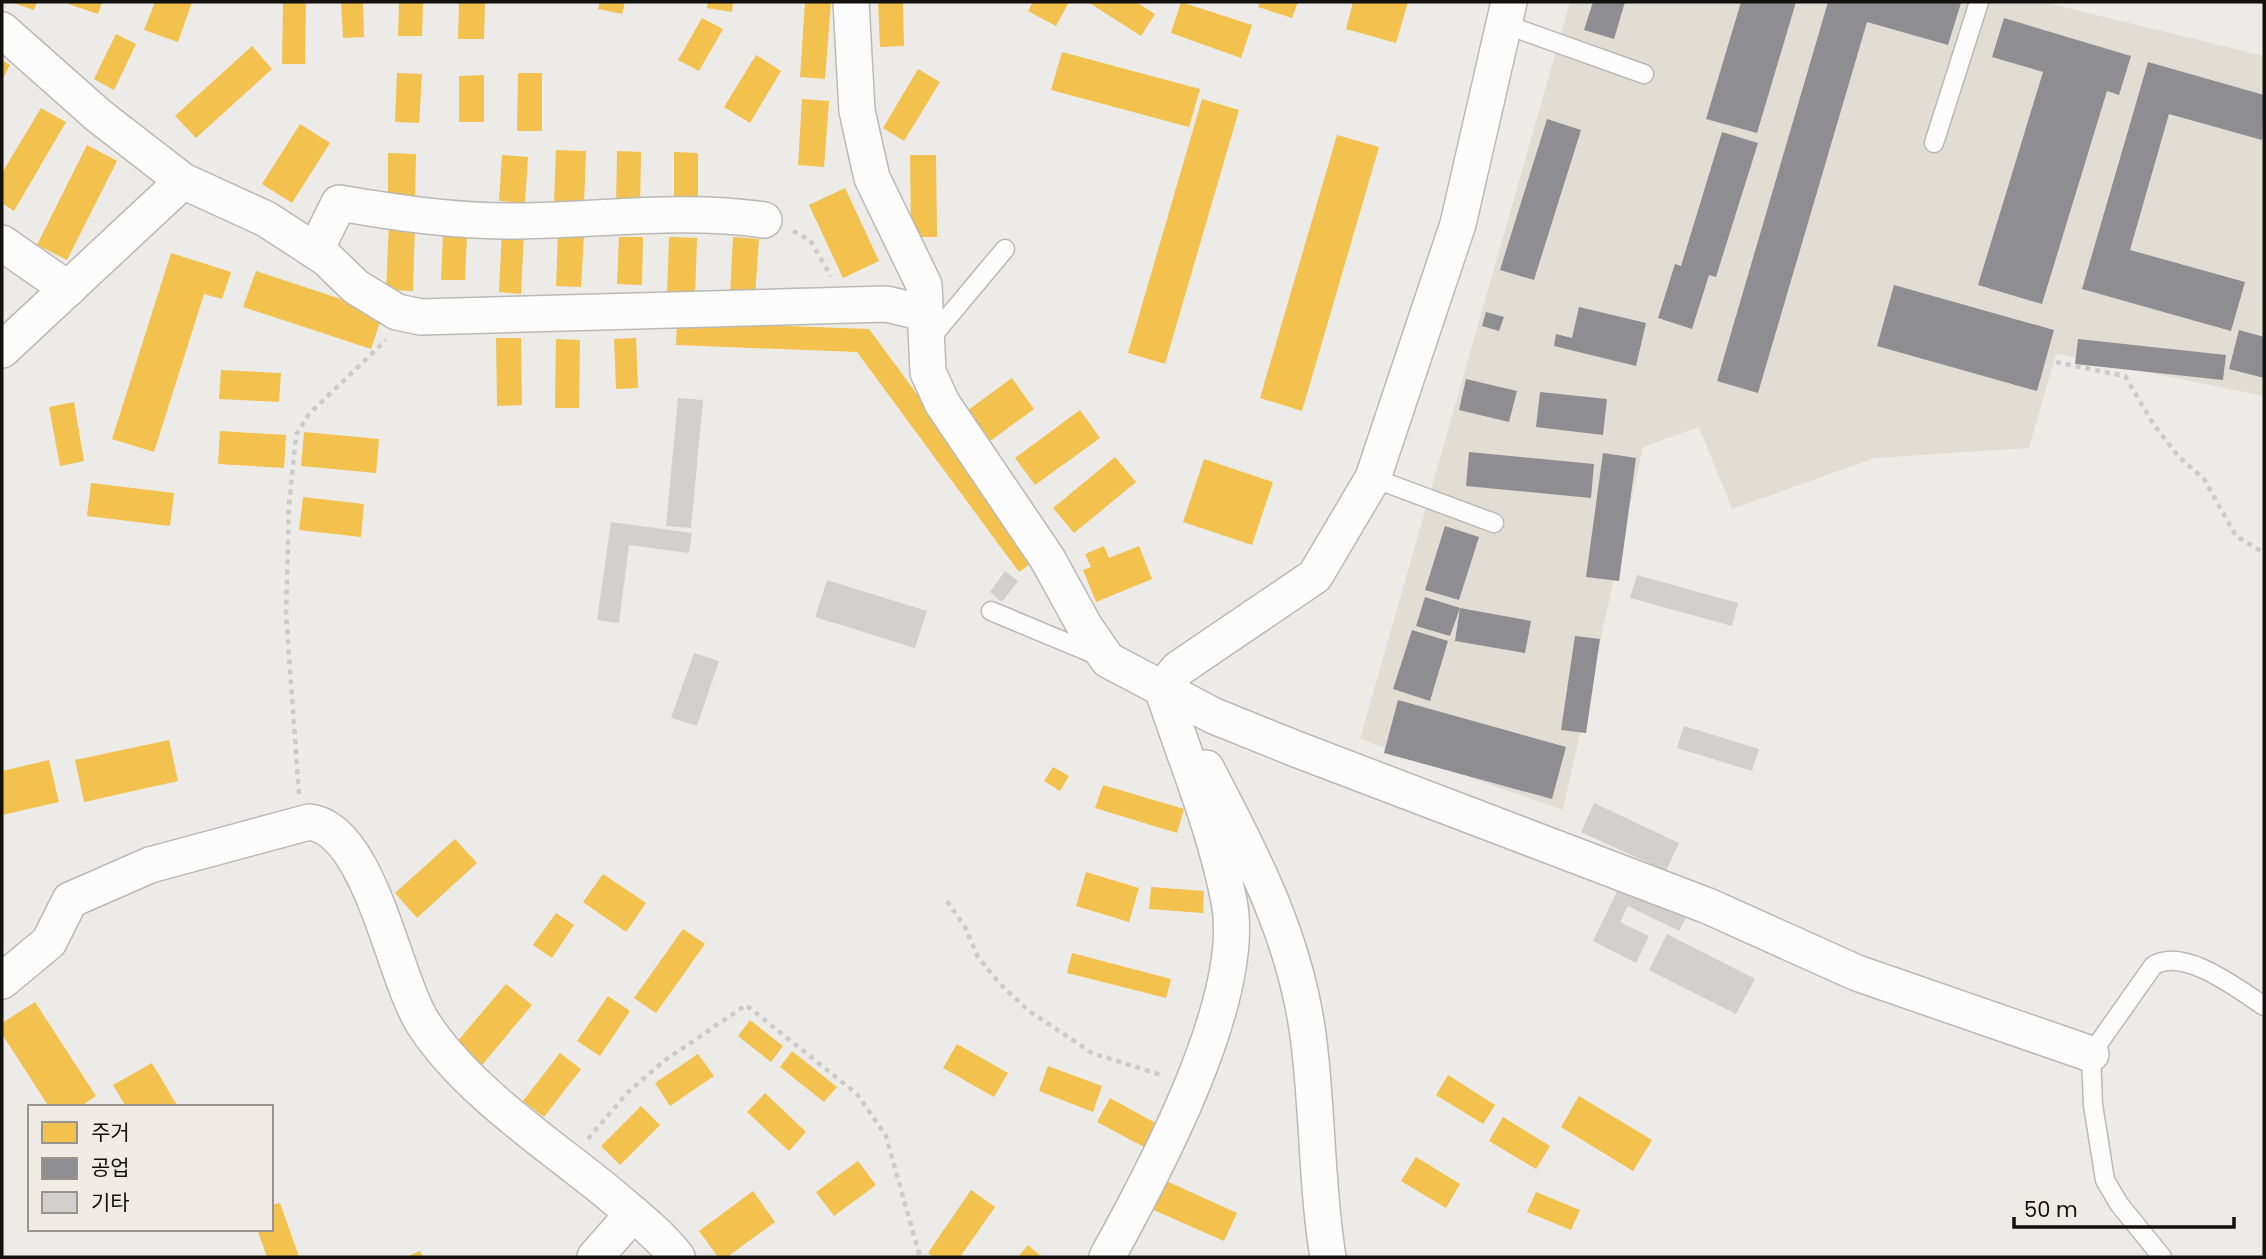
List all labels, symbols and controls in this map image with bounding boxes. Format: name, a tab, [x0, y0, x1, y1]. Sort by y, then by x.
legend	[28, 1105, 273, 1231]
text: 주거	[91, 1118, 130, 1147]
text: 공업	[91, 1153, 130, 1182]
scale bar	[2014, 1186, 2234, 1230]
text: 기타	[91, 1188, 130, 1217]
text: 50 m	[2024, 1195, 2078, 1224]

